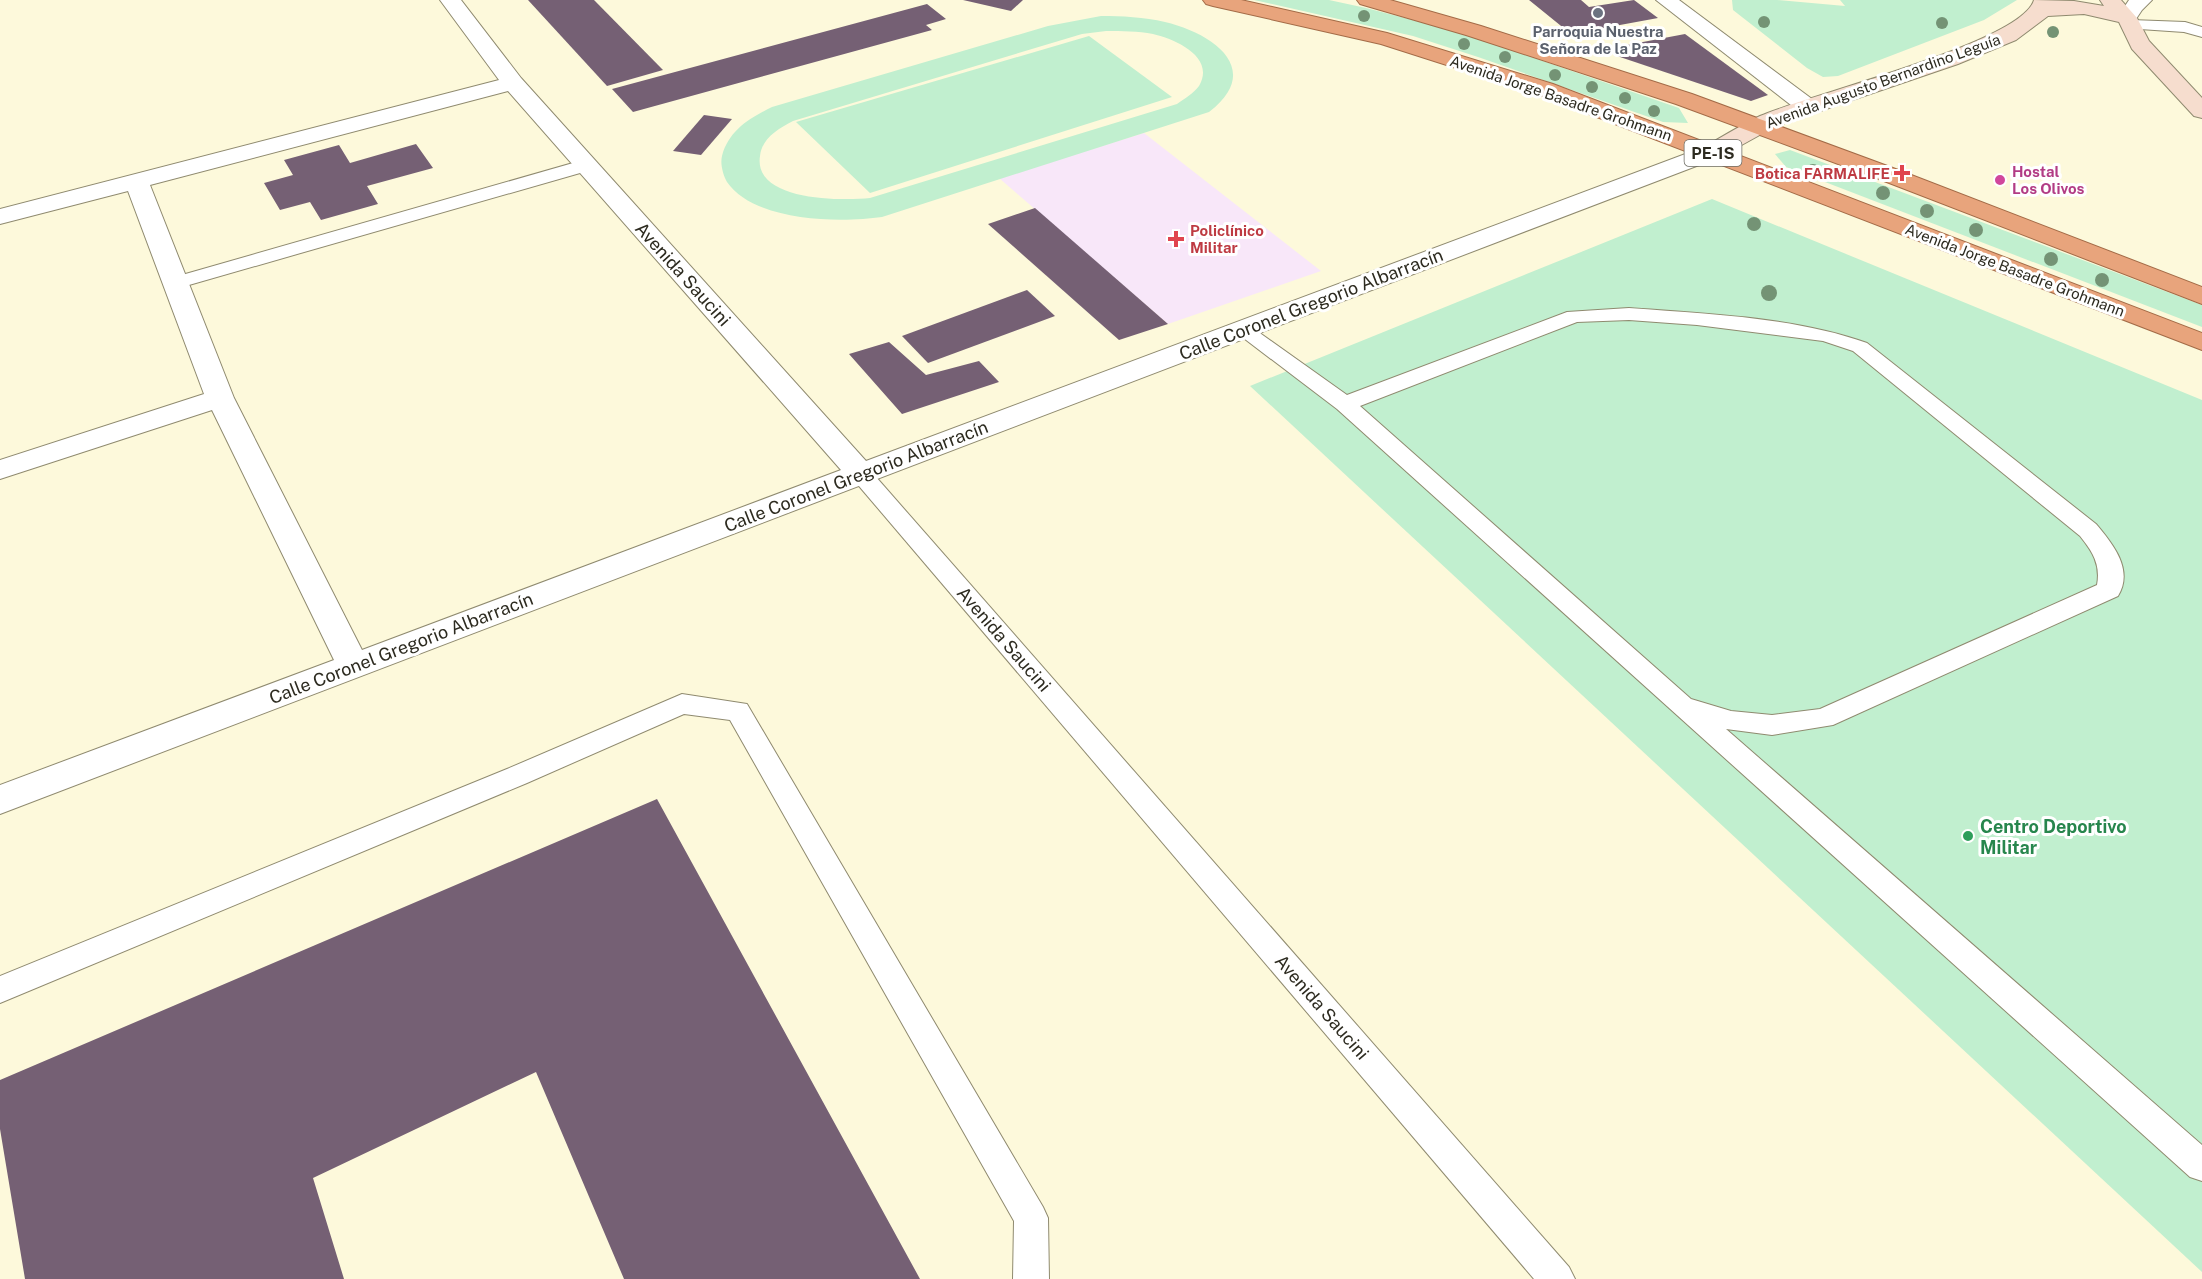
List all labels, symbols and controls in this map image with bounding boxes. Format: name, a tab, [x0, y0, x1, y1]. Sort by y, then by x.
marker: Parroquia Nuestra Señora de la Paz	[1591, 6, 1605, 20]
place label: Parroquia Nuestra Señora de la Paz	[1533, 23, 1663, 57]
street label: Avenida Augusto Bernardino Leguía	[1763, 31, 2003, 131]
street label: Avenida Jorge Basadre Grohmann	[1448, 52, 1674, 144]
road number: PE-1S	[1684, 140, 1742, 166]
place label: Hostal Los Olivos	[2012, 163, 2085, 197]
place label: Botica FARMALIFE	[1755, 165, 1890, 182]
marker: Botica FARMALIFE	[1895, 166, 1909, 180]
marker: Hostal Los Olivos	[1993, 173, 2007, 187]
street label: Avenida Saucini	[631, 218, 735, 330]
street label: Avenida Jorge Basadre Grohmann	[1903, 220, 2127, 320]
place label: Policlínico Militar	[1190, 222, 1264, 256]
marker: Policlínico Militar	[1167, 230, 1185, 248]
street label: Calle Coronel Gregorio Albarracín	[1176, 244, 1446, 364]
street label: Calle Coronel Gregorio Albarracín	[721, 416, 991, 536]
street label: Avenida Saucini	[953, 582, 1055, 696]
street label: Calle Coronel Gregorio Albarracín	[266, 588, 536, 708]
place label: Centro Deportivo Militar	[1980, 816, 2127, 858]
marker: Centro Deportivo Militar	[1961, 829, 1975, 843]
street label: Avenida Saucini	[1271, 950, 1373, 1064]

